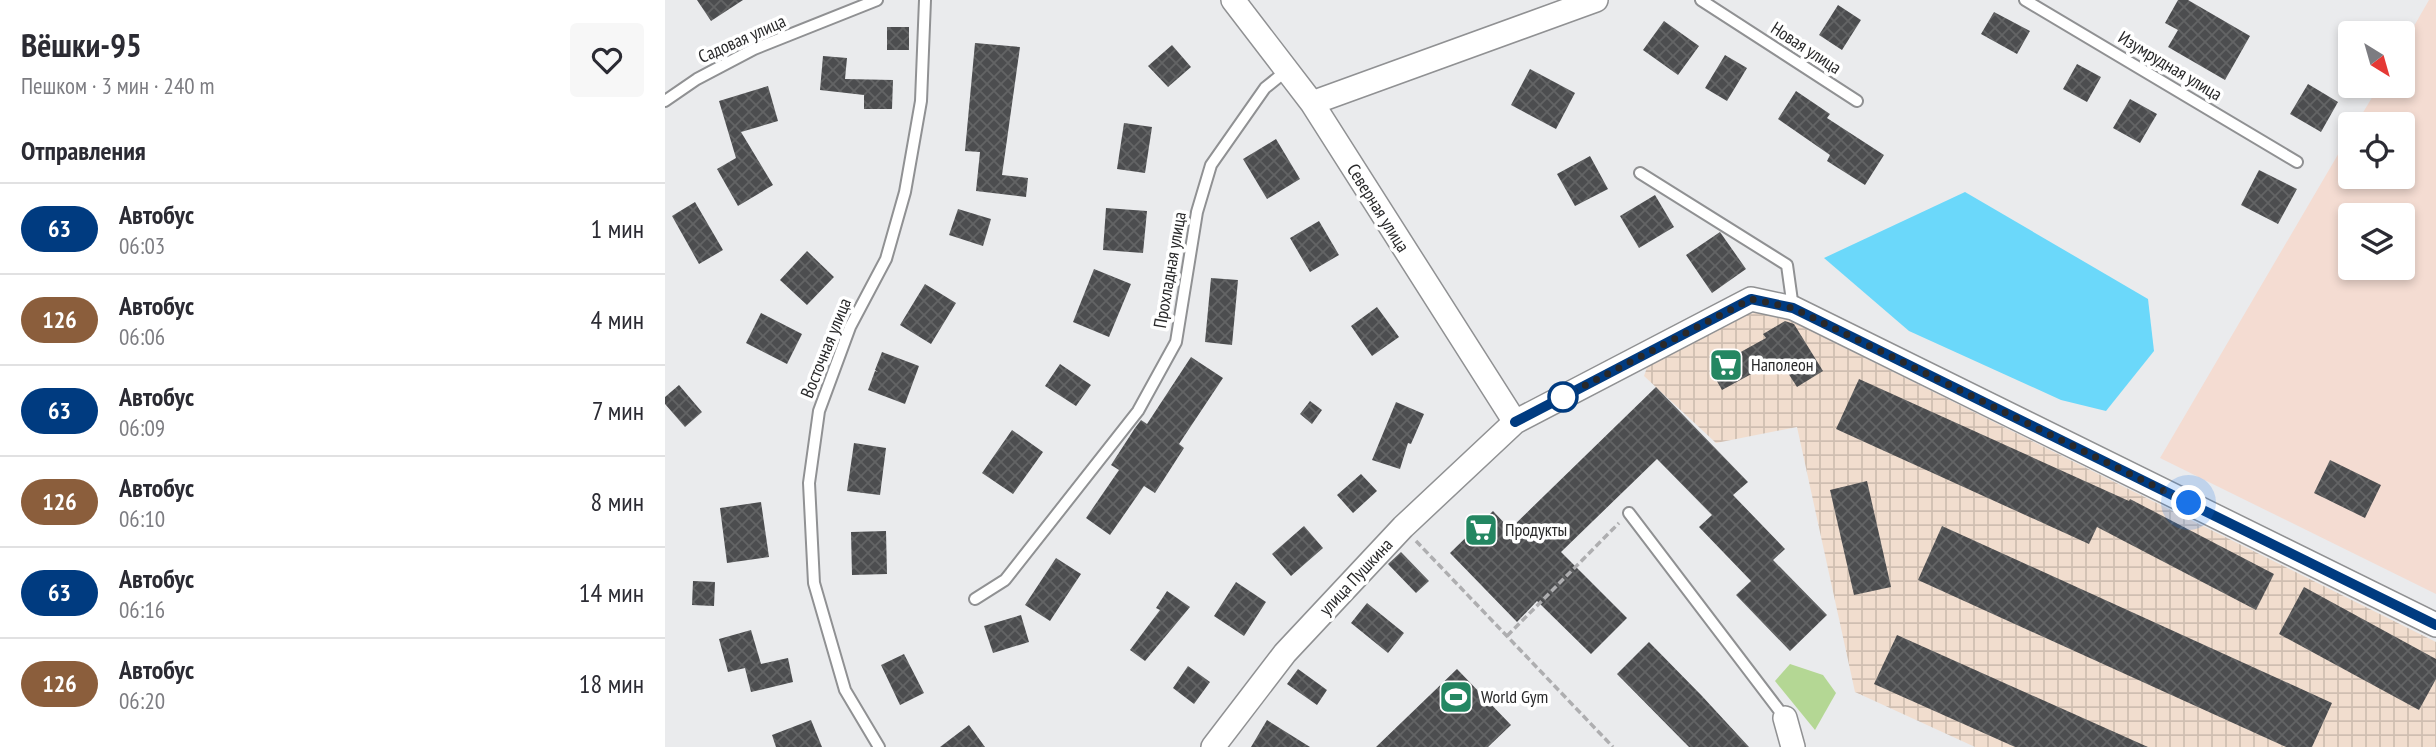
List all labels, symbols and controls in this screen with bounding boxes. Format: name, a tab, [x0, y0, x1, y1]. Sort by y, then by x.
street label: Садовая улица	[695, 9, 789, 68]
street label: Новая улица	[1767, 16, 1846, 79]
north arrow	[2338, 21, 2415, 98]
map controls	[2338, 21, 2415, 280]
text: Вёшки-95	[21, 23, 142, 66]
button: heart	[570, 23, 644, 97]
street label: Изумрудная улица	[2114, 26, 2226, 106]
text: Пешком · 3 мин · 240 m	[21, 71, 214, 100]
button: locate	[2338, 112, 2415, 189]
text: Отправления	[21, 134, 146, 167]
street label: Северная улица	[1342, 159, 1415, 256]
text: Автобус	[119, 198, 194, 231]
button: layers	[2338, 203, 2415, 280]
street label: Прохладная улица	[1148, 210, 1191, 330]
text: 1 мин	[591, 212, 644, 245]
text: 63	[48, 213, 71, 244]
text: 06:03	[119, 231, 165, 260]
text: Автобус	[119, 289, 194, 322]
street label: Восточная улица	[795, 295, 856, 401]
text: 4 мин	[591, 303, 644, 336]
text: 126	[42, 304, 77, 335]
text: 06:06	[119, 322, 165, 351]
supermarket icon: Наполеон	[1707, 346, 1745, 384]
place label: Наполеон	[1751, 353, 1814, 376]
text: Автобус	[119, 380, 194, 413]
unlabelled marker	[1548, 382, 1578, 412]
text: 7 мин	[592, 394, 644, 427]
text: 63	[48, 395, 71, 426]
text: 06:09	[119, 413, 165, 442]
text: Автобус	[119, 471, 194, 504]
text: 8 мин	[591, 485, 644, 518]
your location	[2171, 485, 2206, 520]
text: 126	[42, 486, 77, 517]
text: 06:10	[119, 504, 165, 533]
supermarket icon: Продукты	[1462, 511, 1500, 549]
place label: Продукты	[1505, 518, 1567, 541]
street label: улица Пушкина	[1314, 533, 1397, 620]
text: Автобус	[119, 562, 194, 595]
text: 14 мин	[579, 576, 644, 609]
text: 63	[48, 577, 71, 608]
text: 06:16	[119, 595, 165, 624]
text: Автобус	[119, 653, 194, 686]
text: 18 мин	[579, 667, 644, 700]
text: 126	[42, 668, 77, 699]
sports icon: World Gym	[1437, 678, 1475, 716]
place label: World Gym	[1481, 685, 1548, 708]
text: 06:20	[119, 686, 165, 715]

